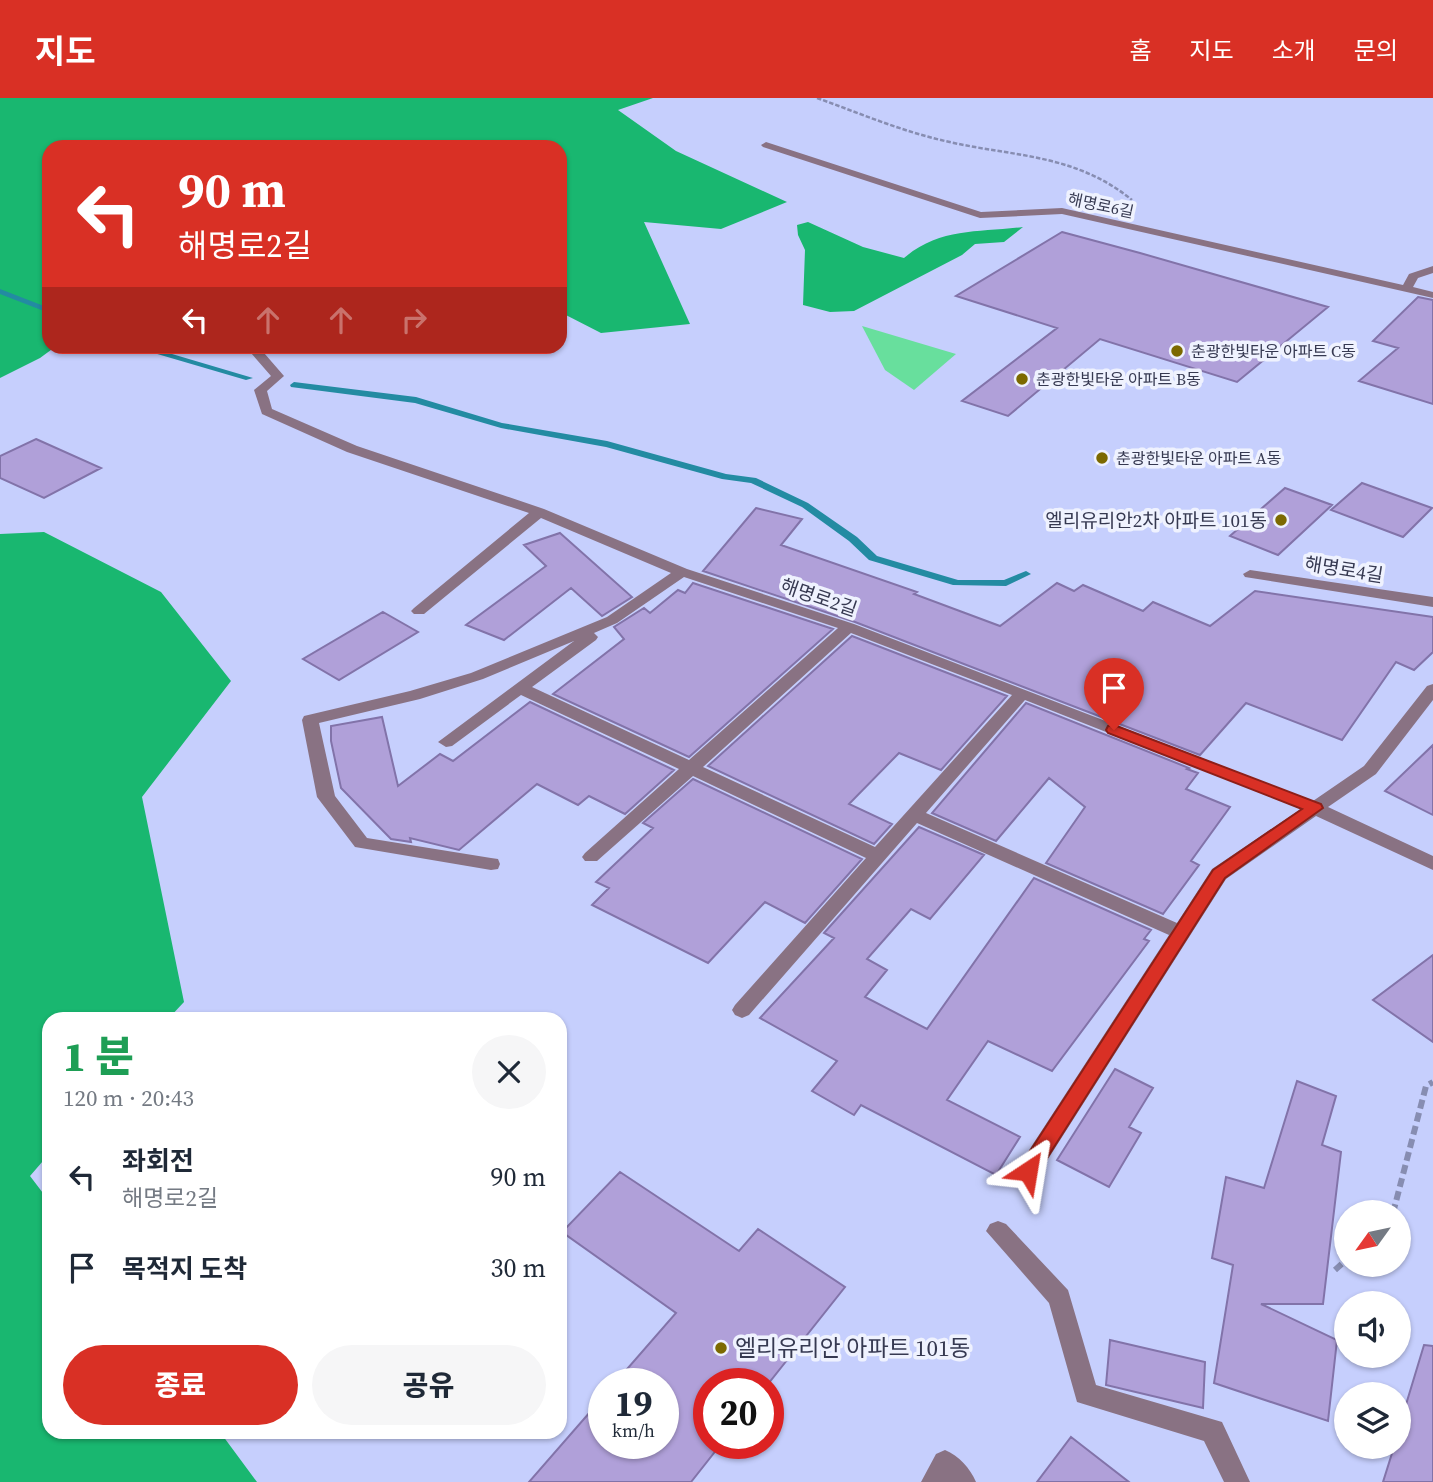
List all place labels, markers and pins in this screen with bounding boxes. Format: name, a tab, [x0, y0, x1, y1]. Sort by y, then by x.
place label: 춘광한빛타운 아파트 C동	[1191, 340, 1356, 362]
marker: 춘광한빛타운 아파트 C동	[1169, 343, 1185, 359]
place label: 춘광한빛타운 아파트 B동	[1036, 368, 1201, 390]
marker: 춘광한빛타운 아파트 B동	[1014, 371, 1030, 387]
place label: 춘광한빛타운 아파트 A동	[1116, 447, 1282, 469]
marker: 춘광한빛타운 아파트 A동	[1094, 450, 1110, 466]
place label: 엘리유리안2차 아파트 101동	[1045, 507, 1267, 533]
marker: 엘리유리안2차 아파트 101동	[1273, 512, 1289, 528]
pin	[1084, 658, 1144, 730]
place label: 엘리유리안 아파트 101동	[735, 1332, 971, 1364]
marker: 엘리유리안 아파트 101동	[713, 1340, 729, 1356]

